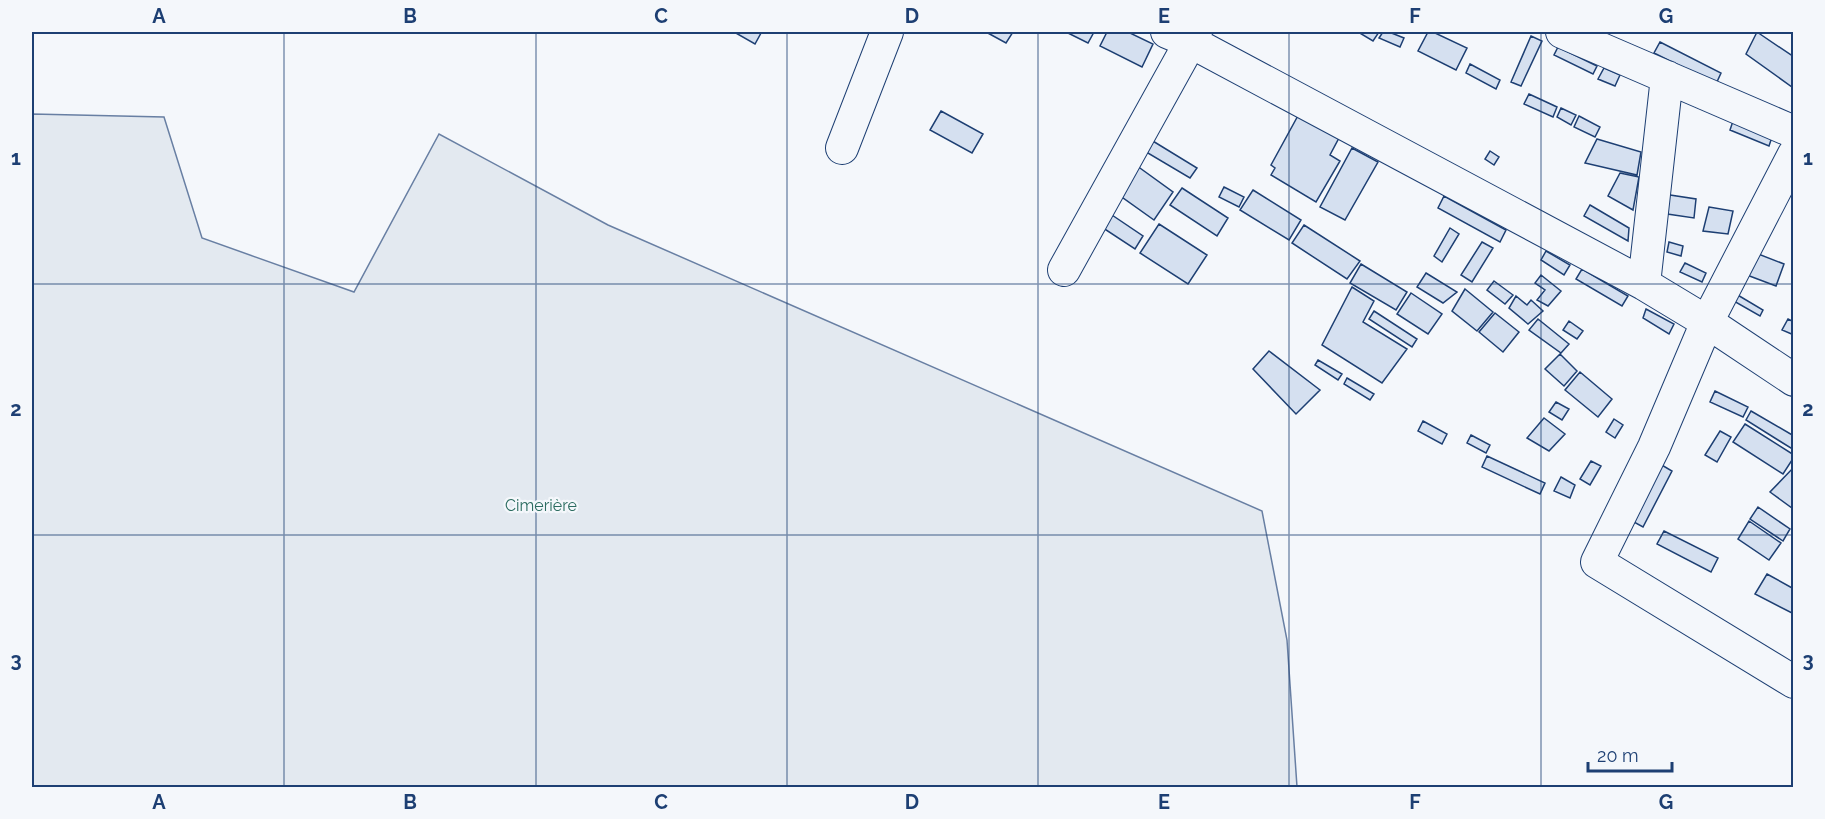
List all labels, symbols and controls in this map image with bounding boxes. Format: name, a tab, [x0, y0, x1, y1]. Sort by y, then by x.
text: A	[152, 4, 166, 28]
text: B	[403, 4, 417, 28]
text: C	[654, 4, 668, 28]
text: D	[905, 4, 919, 28]
text: E	[1158, 4, 1170, 28]
text: F	[1409, 4, 1421, 28]
text: G	[1659, 4, 1673, 28]
text: 1	[11, 146, 21, 170]
text: 1	[1803, 146, 1813, 170]
text: 2	[10, 397, 22, 421]
text: 2	[1802, 397, 1814, 421]
park label: Cimerière	[505, 496, 577, 515]
text: 3	[10, 648, 22, 672]
text: 3	[1802, 648, 1814, 672]
scale bar	[1588, 735, 1672, 773]
text: 20 m	[1597, 745, 1639, 766]
text: A	[152, 790, 166, 814]
text: B	[403, 790, 417, 814]
text: C	[654, 790, 668, 814]
text: D	[905, 790, 919, 814]
text: E	[1158, 790, 1170, 814]
text: F	[1409, 790, 1421, 814]
text: G	[1659, 790, 1673, 814]

